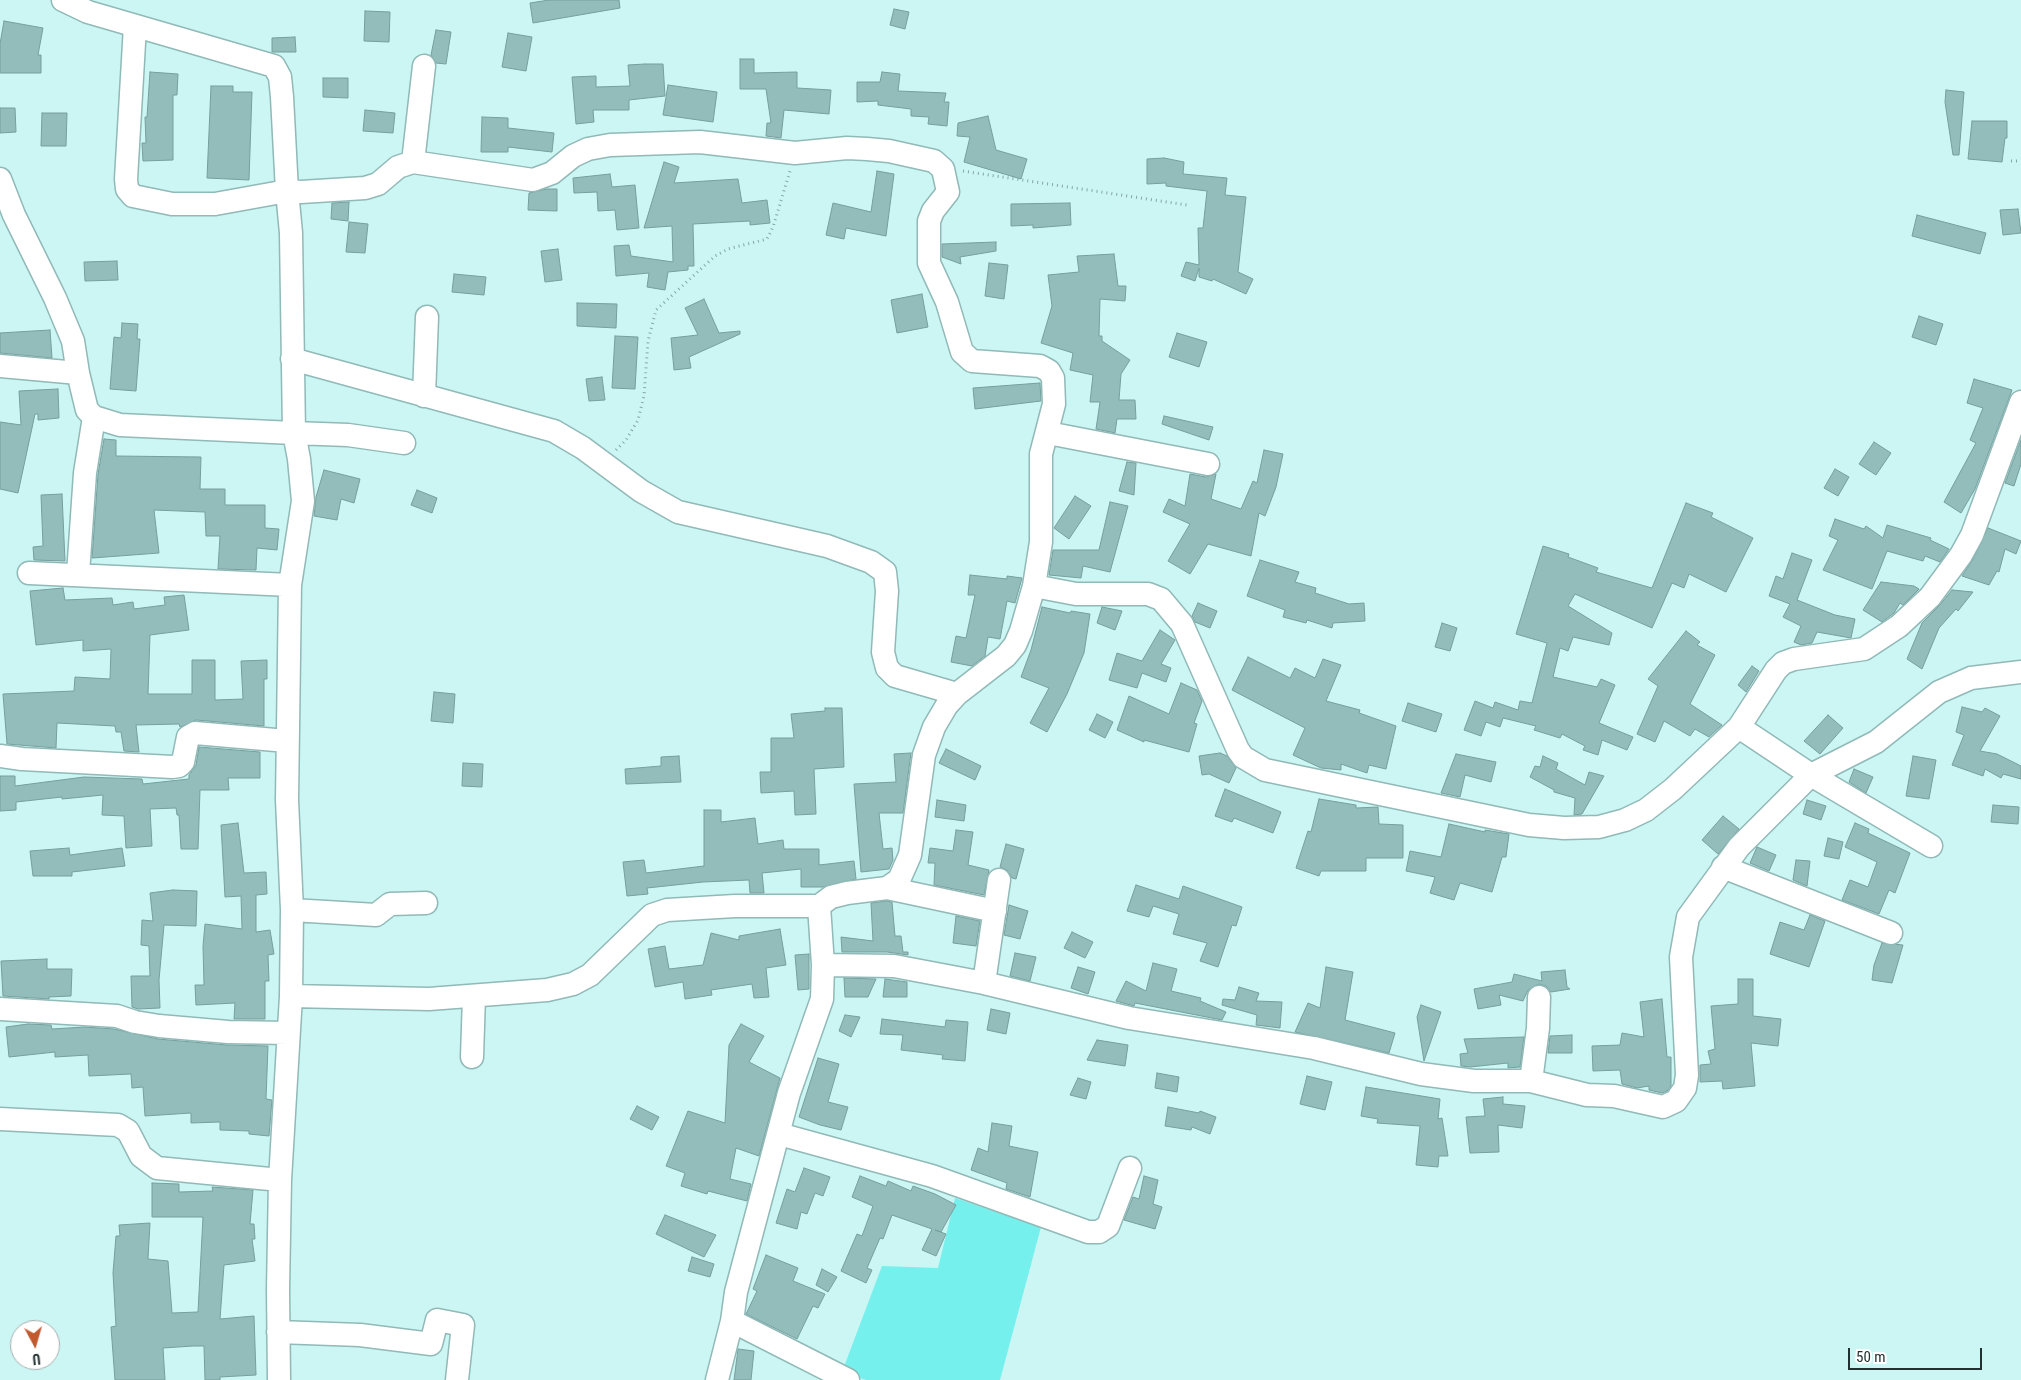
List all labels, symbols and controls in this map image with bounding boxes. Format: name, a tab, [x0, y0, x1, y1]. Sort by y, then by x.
north arrow	[10, 1320, 60, 1370]
scale bar	[1851, 1338, 1985, 1370]
text: 50 m	[1856, 1348, 1886, 1366]
text: U	[32, 1351, 41, 1367]

